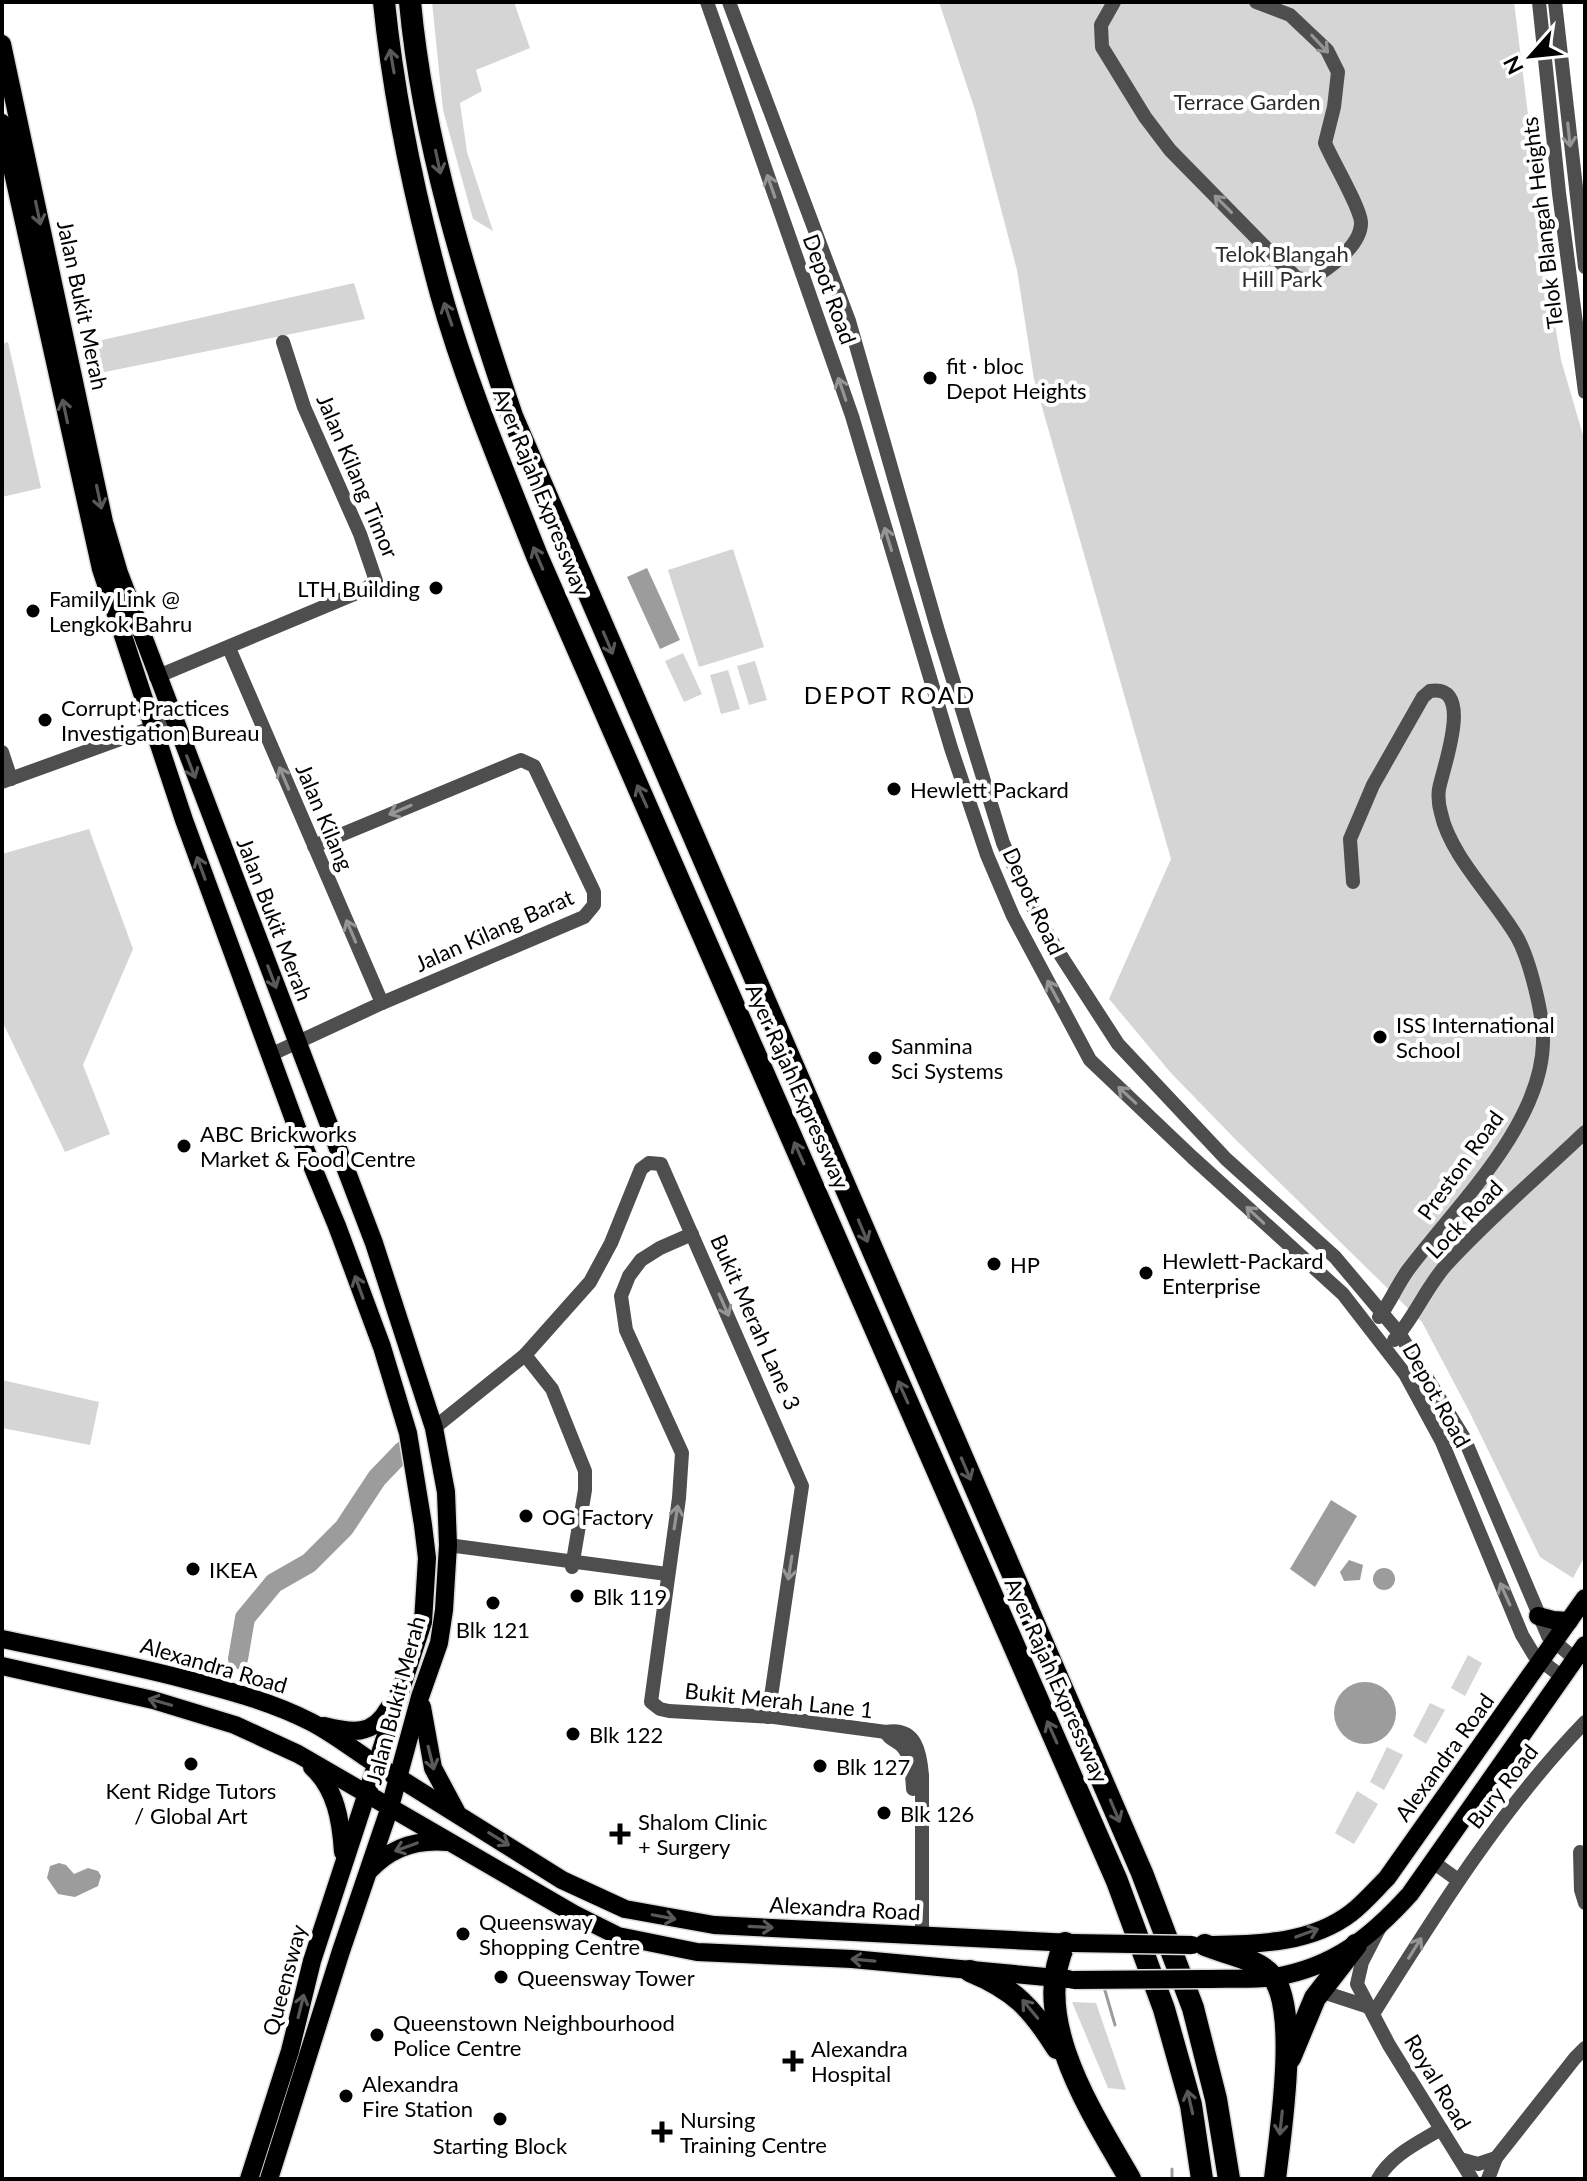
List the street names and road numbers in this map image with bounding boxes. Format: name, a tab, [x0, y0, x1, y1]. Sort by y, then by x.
street label: Telok Blangah Heights	[1516, 115, 1568, 331]
street label: Jalan Bukit Merah	[52, 218, 114, 392]
street label: Depot Road	[798, 230, 862, 348]
street label: Ayer Rajah Expressway	[488, 384, 596, 601]
street label: Jalan Kilang Timor	[311, 390, 405, 562]
street label: Jalan Kilang	[290, 759, 360, 875]
street label: Jalan Bukit Merah	[231, 833, 319, 1005]
street label: Depot Road	[997, 843, 1071, 959]
street label: Jalan Kilang Barat	[411, 883, 578, 977]
street label: Ayer Rajah Expressway	[741, 979, 856, 1193]
street label: Preston Road	[1411, 1105, 1509, 1225]
street label: Lock Road	[1420, 1174, 1508, 1264]
street label: Bukit Merah Lane 3	[705, 1230, 807, 1414]
street label: Depot Road	[1397, 1338, 1477, 1452]
street label: Ayer Rajah Expressway	[1000, 1573, 1115, 1787]
street label: Jalan Bukit Merah	[360, 1613, 430, 1787]
street label: Alexandra Road	[138, 1631, 290, 1699]
street label: Bukit Merah Lane 1	[684, 1677, 874, 1723]
street label: Alexandra Road	[1389, 1688, 1499, 1826]
street label: Bury Road	[1461, 1738, 1543, 1834]
street label: Alexandra Road	[769, 1891, 921, 1925]
street label: Queensway	[256, 1921, 312, 2039]
street label: Royal Road	[1399, 2029, 1477, 2135]

